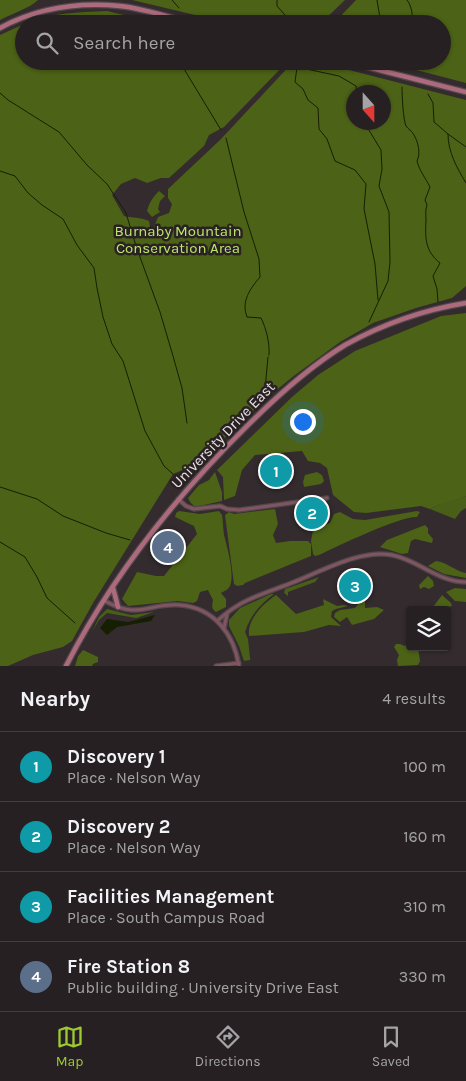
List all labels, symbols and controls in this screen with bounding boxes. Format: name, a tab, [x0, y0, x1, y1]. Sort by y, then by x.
search box	[15, 15, 451, 70]
icon: search	[33, 29, 61, 57]
text: Search here	[73, 32, 175, 54]
north arrow	[346, 85, 391, 130]
park label: Burnaby Mountain Conservation Area	[114, 222, 242, 257]
street label: University Drive East	[167, 378, 279, 492]
your location	[290, 409, 316, 435]
pin: 1	[260, 452, 292, 490]
pin: 2	[296, 494, 328, 532]
pin: 4	[152, 528, 184, 566]
pin: 3	[339, 567, 371, 605]
map controls	[406, 606, 451, 651]
button: layers	[406, 606, 451, 651]
text: Nearby	[20, 687, 90, 711]
text: 4 results	[382, 689, 446, 708]
text: Discovery 1	[67, 746, 166, 768]
text: 1	[33, 757, 39, 776]
text: 100 m	[403, 757, 446, 776]
text: Place · Nelson Way	[67, 768, 200, 787]
text: Discovery 2	[67, 816, 170, 838]
text: 2	[31, 827, 41, 846]
text: 160 m	[403, 827, 446, 846]
text: Place · Nelson Way	[67, 838, 200, 857]
text: Facilities Management	[67, 886, 274, 908]
text: 3	[31, 897, 41, 916]
text: 310 m	[403, 897, 446, 916]
text: Place · South Campus Road	[67, 908, 265, 927]
text: Fire Station 8	[67, 956, 190, 978]
text: 4	[31, 967, 41, 986]
text: 330 m	[399, 967, 446, 986]
text: Public building · University Drive East	[67, 978, 339, 997]
tab: Map	[56, 1023, 84, 1070]
tab: Directions	[195, 1023, 261, 1070]
tab: Saved	[372, 1023, 410, 1070]

